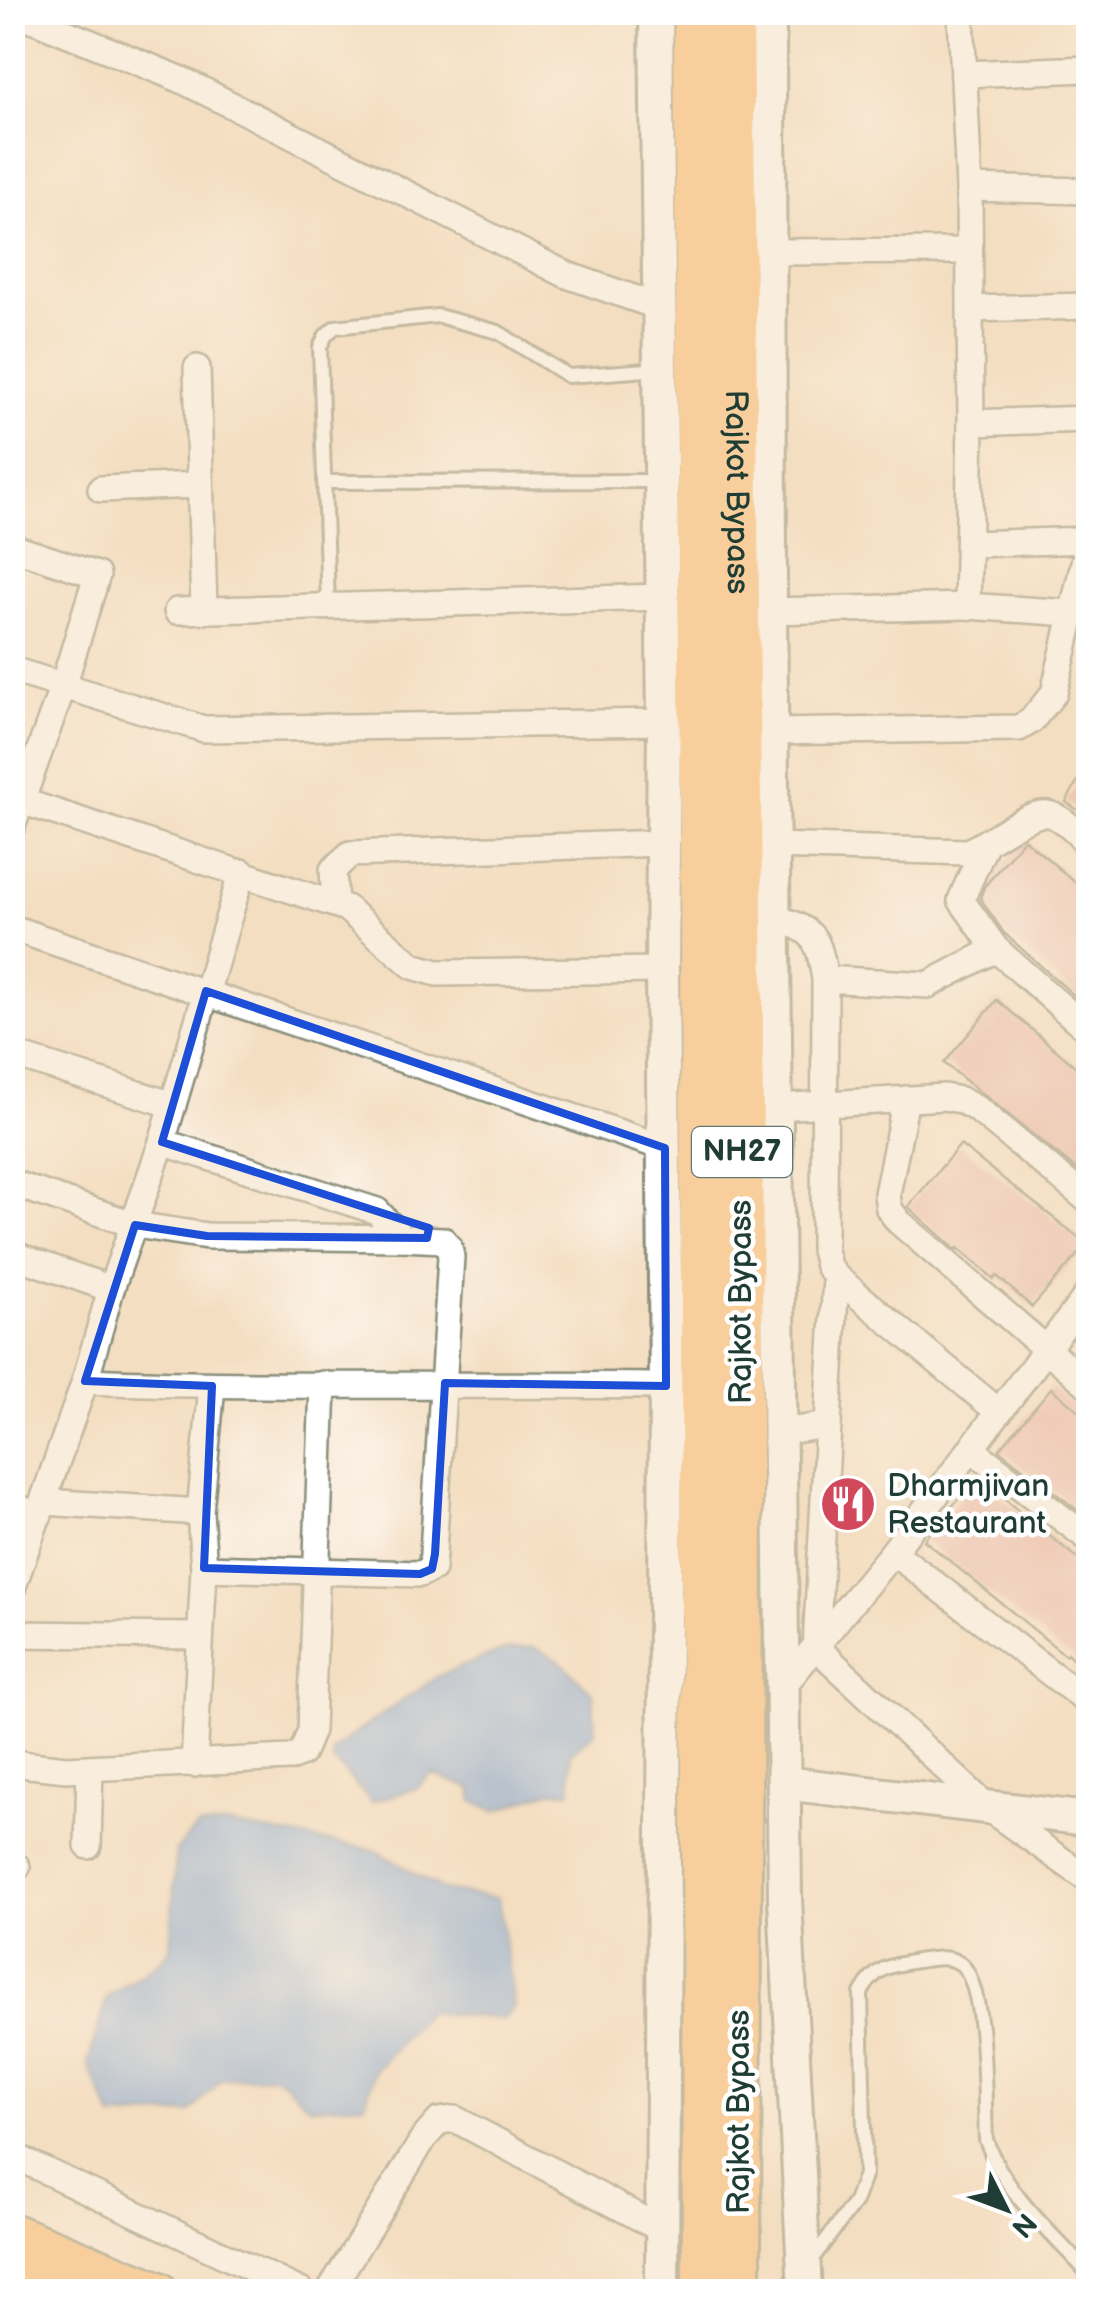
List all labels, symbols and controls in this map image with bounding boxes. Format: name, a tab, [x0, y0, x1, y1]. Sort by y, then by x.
street label: Rajkot Bypass	[716, 389, 757, 595]
road number: NH27	[692, 1127, 792, 1177]
street label: Rajkot Bypass	[722, 1200, 761, 1404]
place label: Dharmjivan Restaurant	[887, 1467, 1049, 1543]
restaurant icon: Dharmjivan Restaurant	[818, 1474, 878, 1534]
street label: Rajkot Bypass	[720, 2010, 759, 2214]
north arrow	[956, 2159, 1056, 2259]
text: N	[1004, 2206, 1043, 2244]

